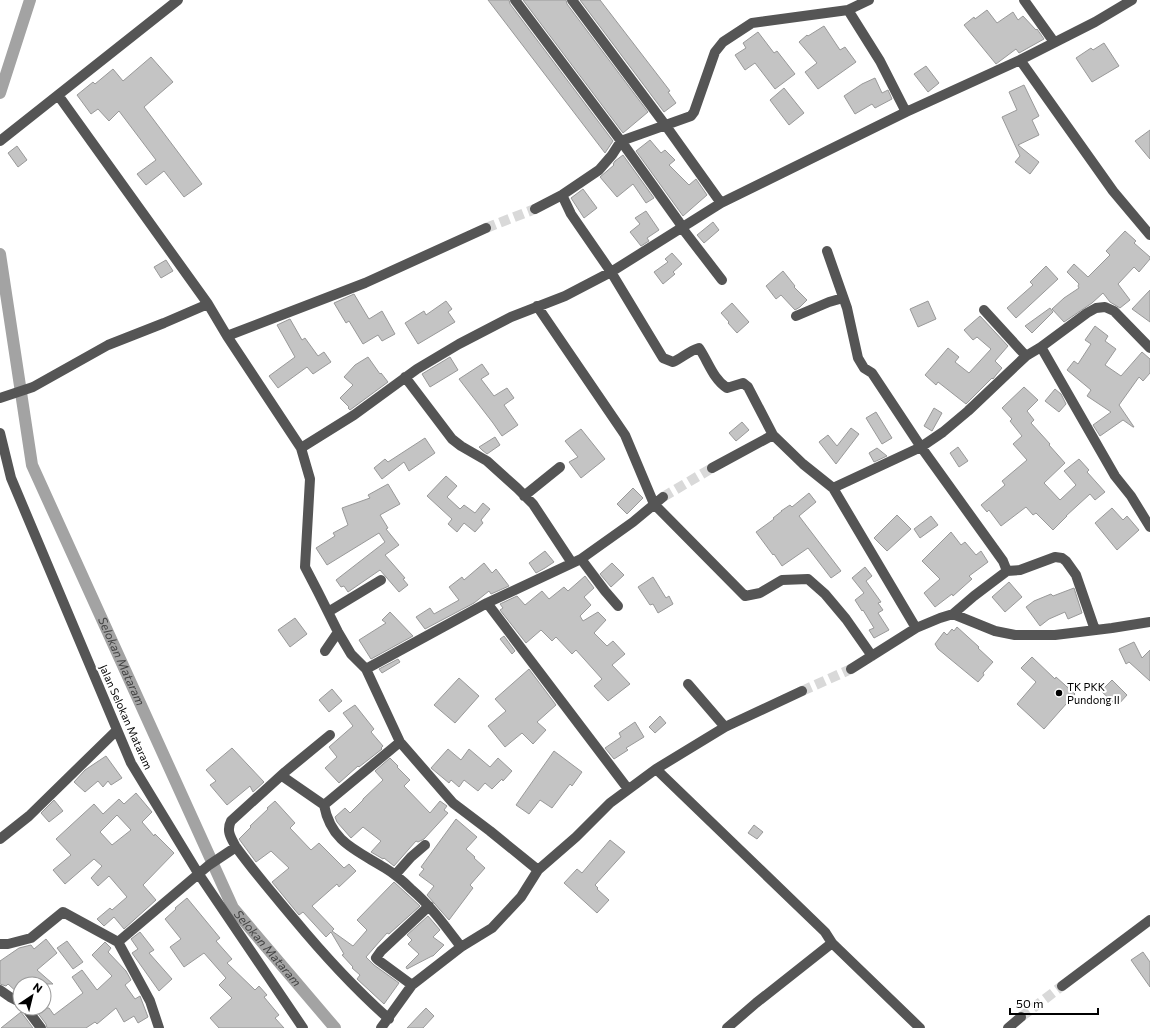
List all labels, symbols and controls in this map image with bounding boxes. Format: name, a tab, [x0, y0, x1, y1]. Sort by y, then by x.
water label: Selokan Mataram	[96, 614, 148, 707]
street label: Jalan Selokan Mataram	[96, 662, 156, 772]
place label: TK PKK Pundong II	[1067, 680, 1120, 706]
marker: TK PKK Pundong II	[1054, 688, 1064, 698]
water label: Selokan Mataram	[232, 907, 305, 989]
north arrow	[12, 976, 52, 1016]
text: N	[31, 980, 45, 995]
scale bar	[1010, 990, 1098, 1016]
text: 50 m	[1016, 996, 1044, 1010]

